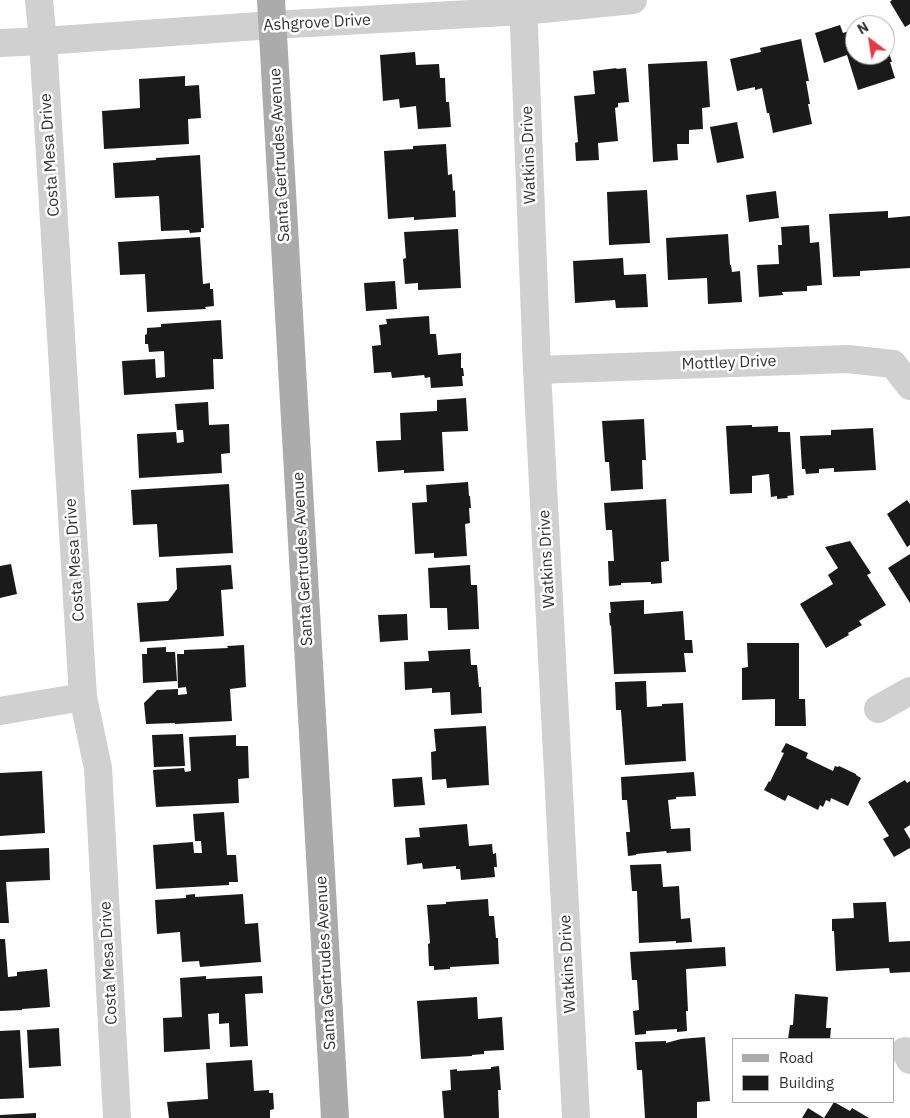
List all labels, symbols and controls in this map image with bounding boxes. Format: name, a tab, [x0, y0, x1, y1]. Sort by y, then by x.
street label: Ashgrove Drive	[263, 11, 371, 35]
north arrow	[845, 15, 895, 65]
text: N	[854, 18, 872, 38]
street label: Santa Gertrudes Avenue	[266, 67, 294, 243]
street label: Costa Mesa Drive	[36, 93, 64, 217]
street label: Watkins Drive	[518, 105, 540, 205]
street label: Mottley Drive	[681, 352, 777, 374]
street label: Santa Gertrudes Avenue	[289, 471, 317, 647]
street label: Costa Mesa Drive	[61, 498, 89, 622]
street label: Watkins Drive	[535, 509, 559, 609]
street label: Santa Gertrudes Avenue	[312, 875, 340, 1051]
street label: Costa Mesa Drive	[96, 901, 122, 1025]
street label: Watkins Drive	[556, 914, 580, 1014]
legend	[732, 1038, 895, 1103]
text: Road	[779, 1048, 814, 1067]
text: Building	[779, 1073, 834, 1092]

